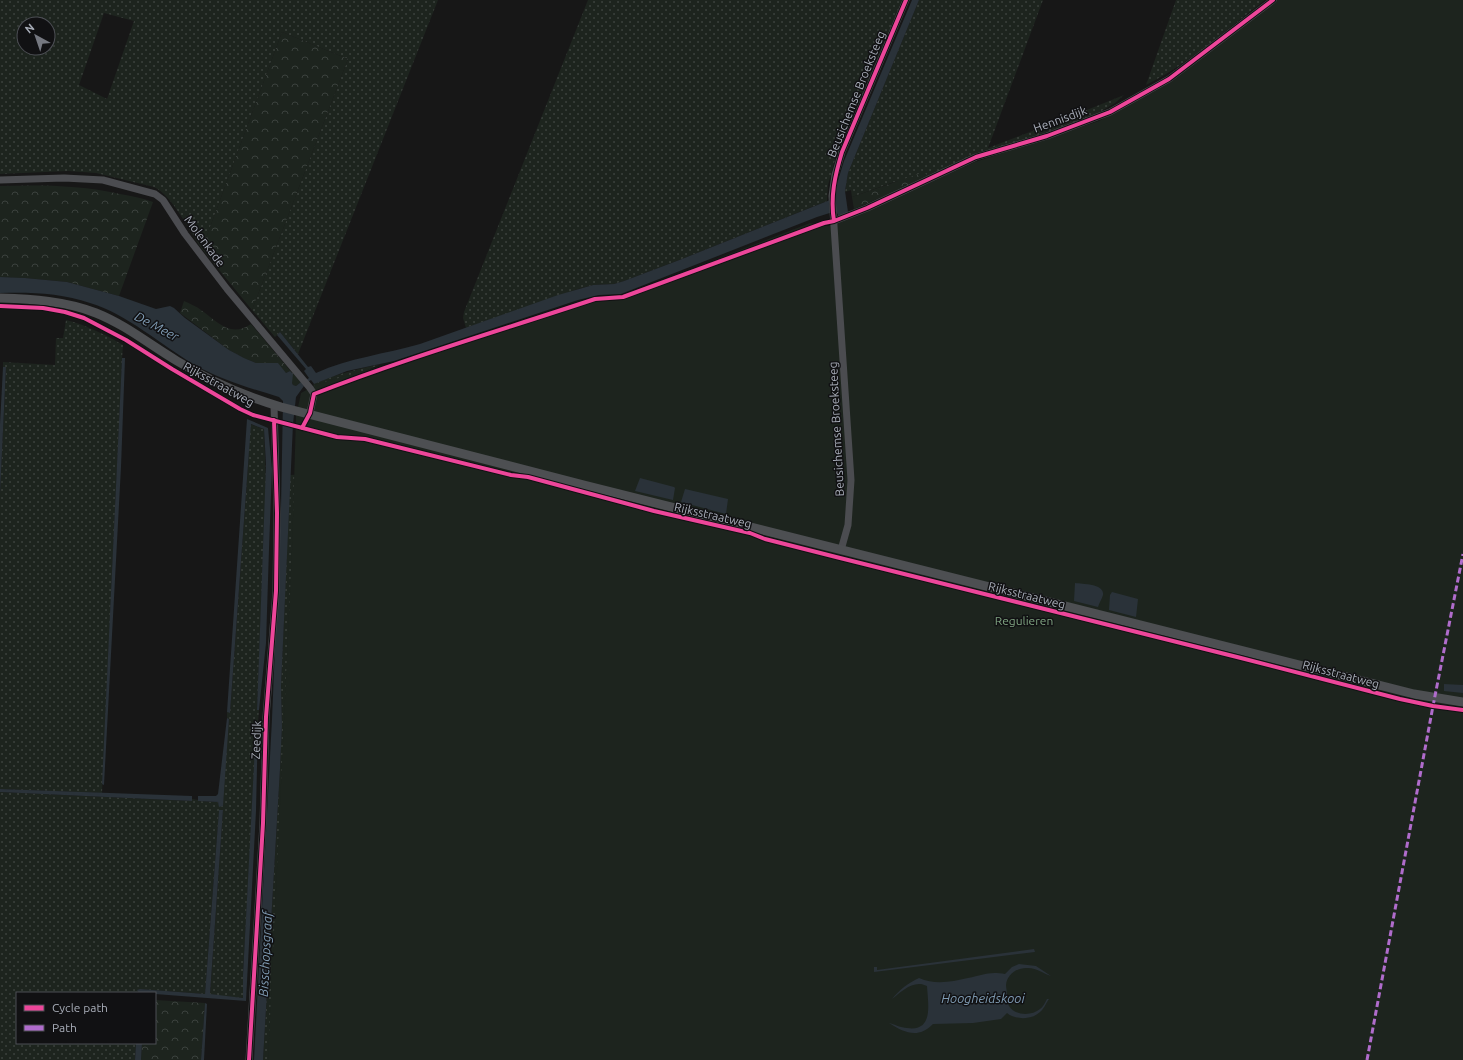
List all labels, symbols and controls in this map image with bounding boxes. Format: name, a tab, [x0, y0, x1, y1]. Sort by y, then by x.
north arrow	[16, 16, 56, 56]
text: N	[23, 21, 37, 36]
street label: Beusichemse Broeksteeg	[825, 29, 887, 159]
street label: Hennisdijk	[1032, 103, 1088, 135]
street label: Molenkade	[182, 213, 228, 269]
water label: De Meer	[133, 309, 182, 344]
street label: Rijksstraatweg	[181, 359, 257, 409]
street label: Beusichemse Broeksteeg	[826, 361, 846, 497]
street label: Rijksstraatweg	[673, 500, 753, 530]
street label: Rijksstraatweg	[987, 579, 1067, 611]
park label: Regulieren	[995, 614, 1053, 627]
street label: Rijksstraatweg	[1301, 658, 1381, 690]
street label: Zeedijk	[249, 720, 263, 760]
water label: Bisschopsgraaf	[256, 909, 275, 997]
water label: Hoogheidskooi	[941, 991, 1025, 1005]
legend	[16, 992, 156, 1044]
text: Cycle path	[52, 1001, 108, 1014]
text: Path	[52, 1021, 77, 1034]

